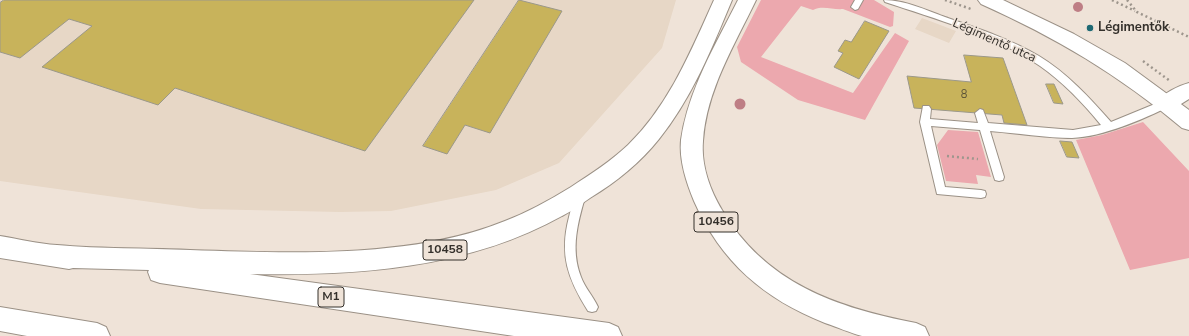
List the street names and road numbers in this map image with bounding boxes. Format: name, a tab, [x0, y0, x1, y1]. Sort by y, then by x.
street label: Légimentő utca	[950, 16, 1038, 66]
road number: 10456	[694, 212, 738, 232]
road number: 10458	[423, 240, 467, 260]
road number: M1	[318, 287, 344, 307]

